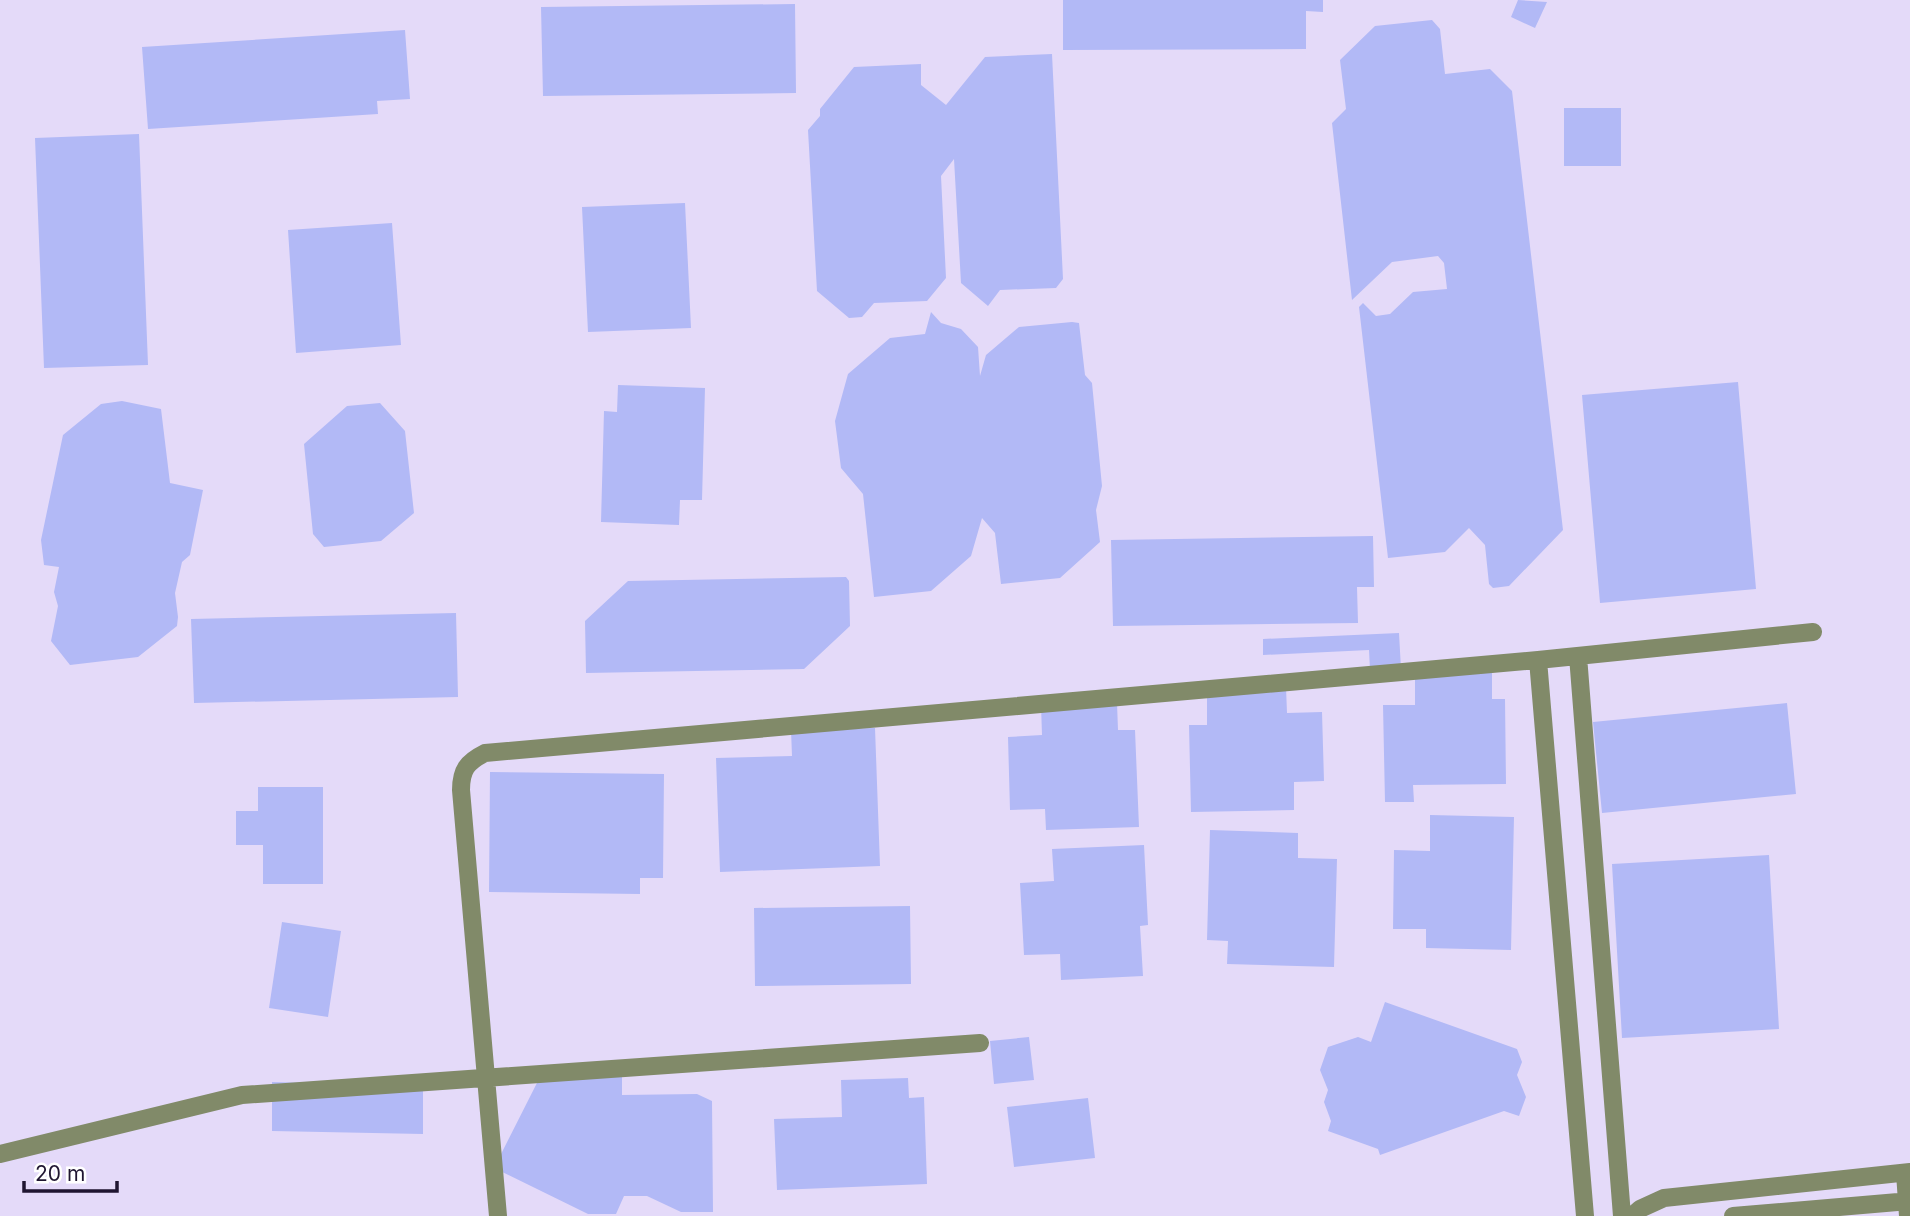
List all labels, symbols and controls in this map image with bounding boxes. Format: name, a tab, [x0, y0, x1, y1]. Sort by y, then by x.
scale bar	[24, 1150, 117, 1194]
text: 20 m	[35, 1161, 85, 1186]

